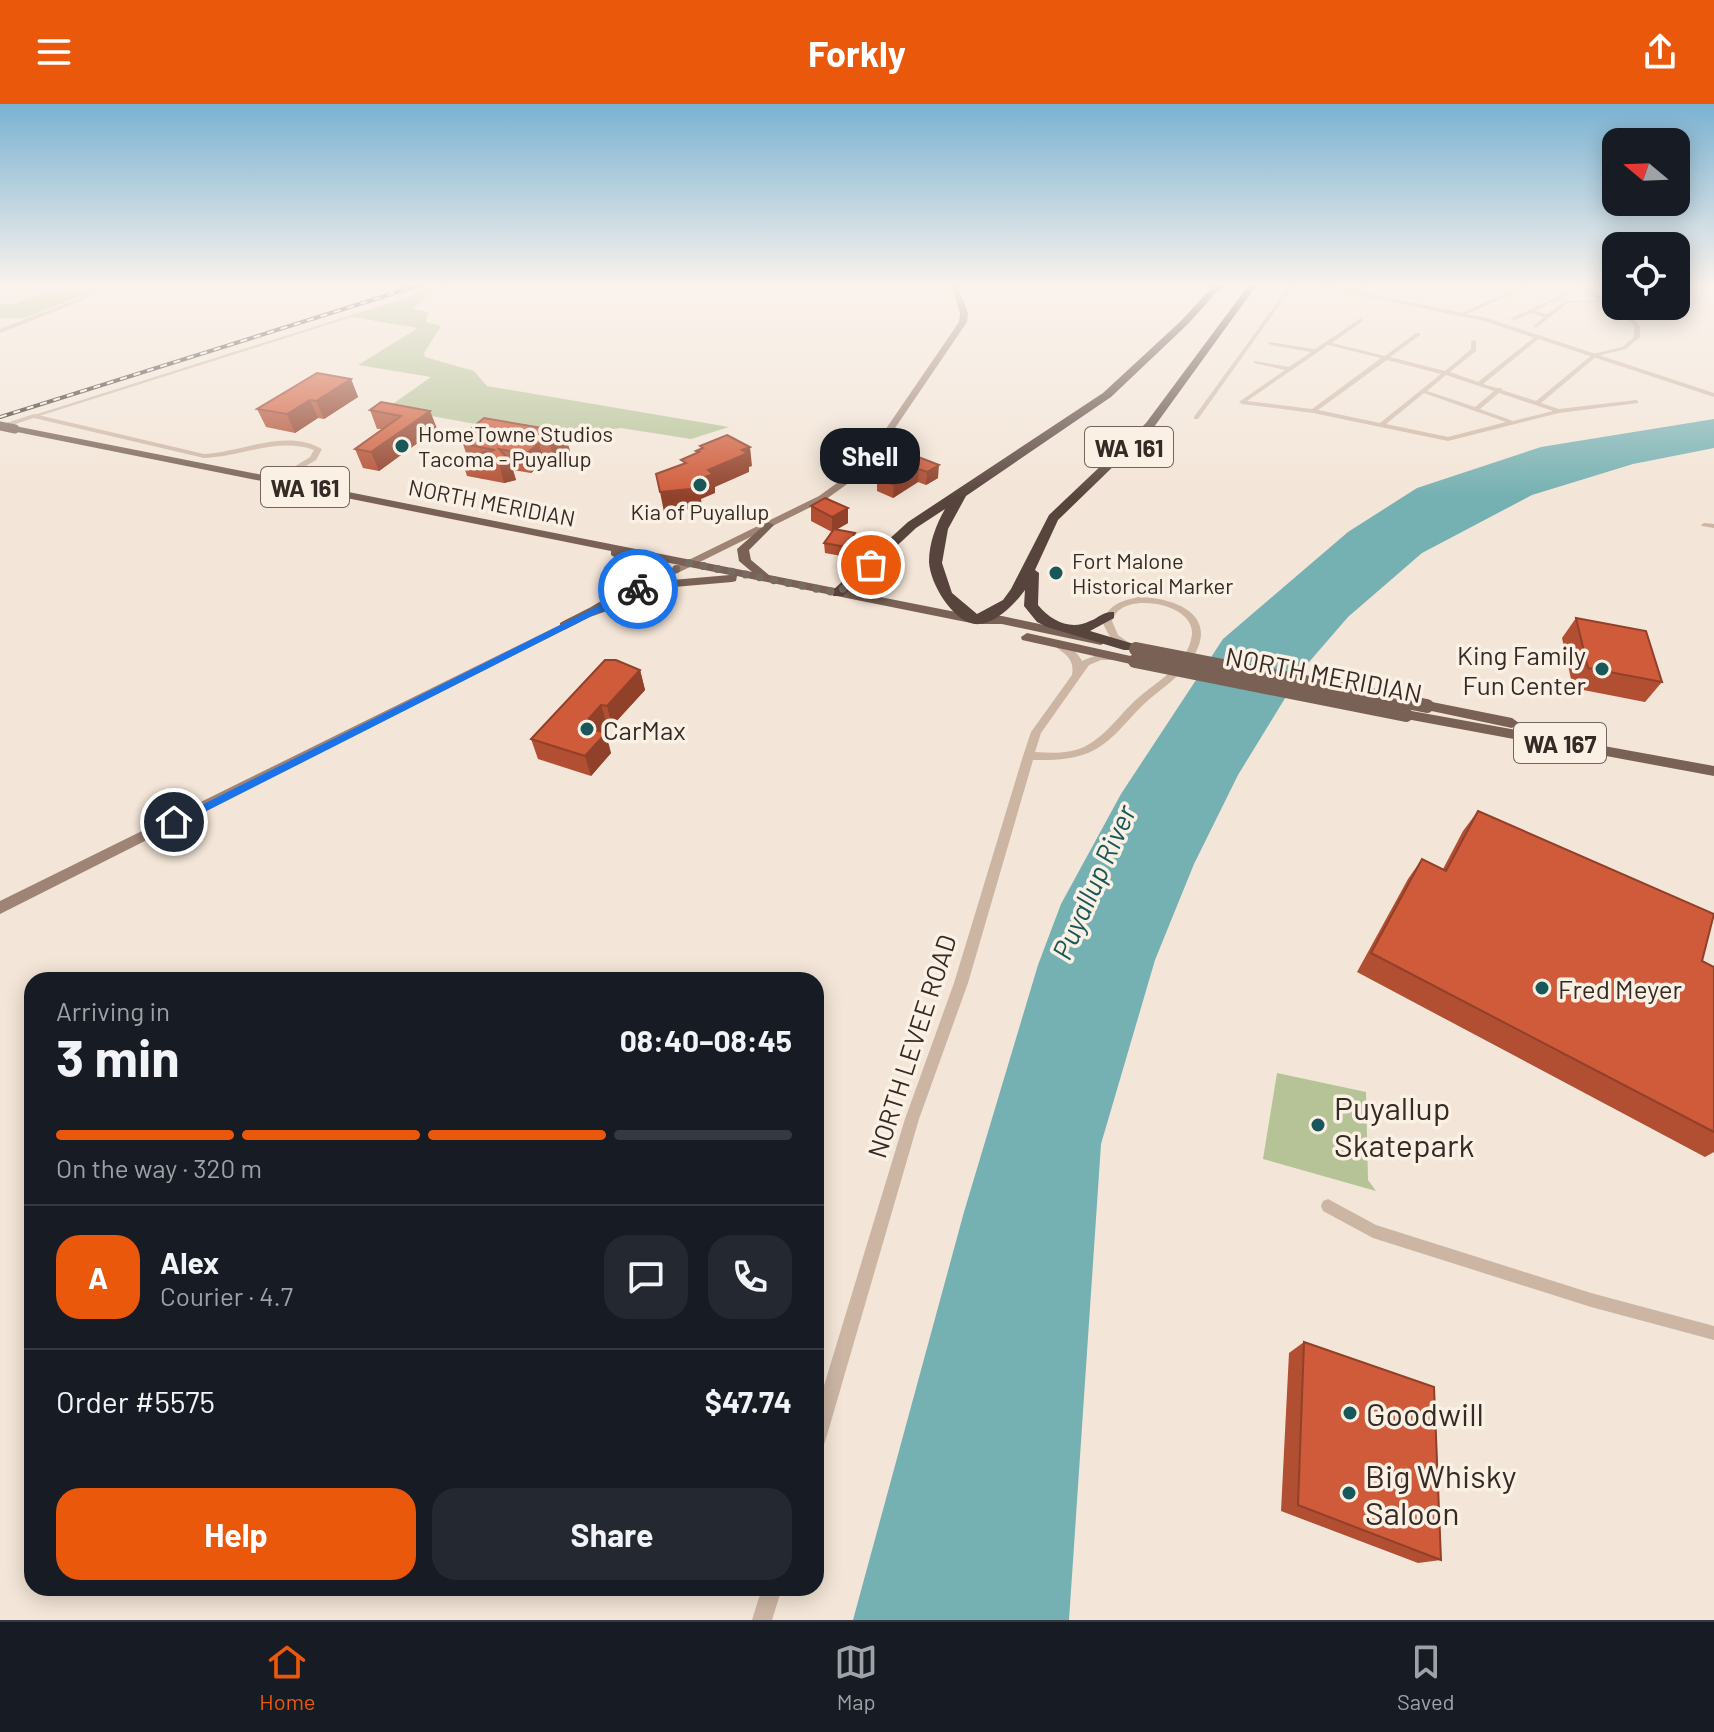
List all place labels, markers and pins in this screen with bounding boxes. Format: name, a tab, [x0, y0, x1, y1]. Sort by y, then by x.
place label: HomeTowne Studios Tacoma - Puyallup	[418, 420, 613, 471]
callout: Shell	[821, 429, 921, 485]
marker: HomeTowne Studios Tacoma - Puyallup	[393, 437, 411, 455]
marker: Kia of Puyallup	[691, 476, 709, 494]
place label: Kia of Puyallup	[631, 498, 769, 524]
pin	[837, 531, 905, 599]
place label: Fort Malone Historical Marker	[1072, 547, 1233, 598]
marker: Fort Malone Historical Marker	[1047, 564, 1065, 582]
place label: King Family Fun Center	[1457, 639, 1587, 700]
marker: King Family Fun Center	[1593, 660, 1611, 678]
place label: CarMax	[603, 714, 686, 745]
marker: CarMax	[578, 720, 596, 738]
pin	[140, 788, 208, 856]
place label: Fred Meyer	[1558, 973, 1683, 1004]
marker: Fred Meyer	[1533, 979, 1551, 997]
place label: Puyallup Skatepark	[1334, 1088, 1475, 1163]
marker: Puyallup Skatepark	[1309, 1116, 1327, 1134]
place label: Goodwill	[1366, 1394, 1484, 1432]
marker: Goodwill	[1341, 1404, 1359, 1422]
place label: Big Whisky Saloon	[1365, 1456, 1517, 1531]
marker: Big Whisky Saloon	[1340, 1484, 1358, 1502]

